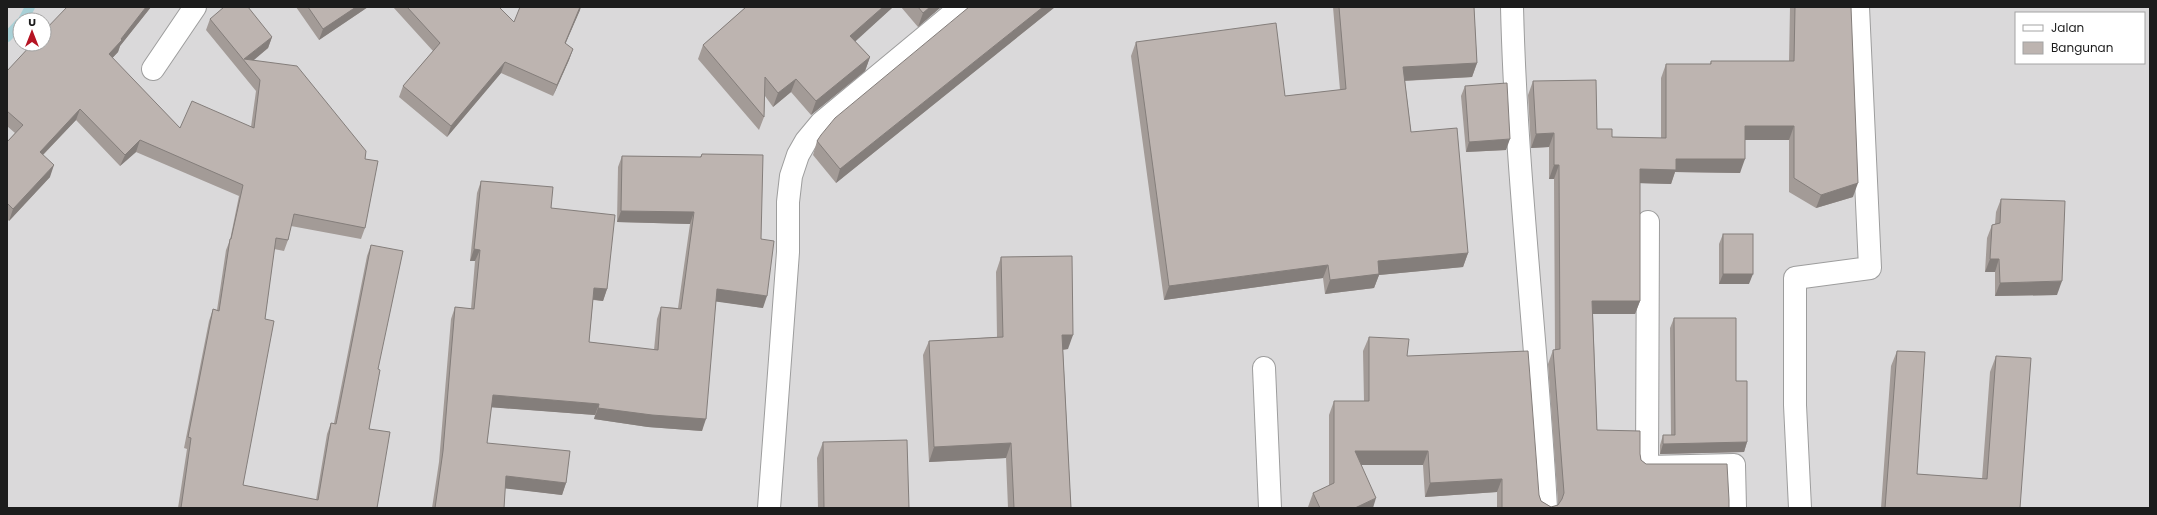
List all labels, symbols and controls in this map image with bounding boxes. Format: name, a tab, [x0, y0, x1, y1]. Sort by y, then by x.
north arrow	[12, 12, 52, 52]
legend	[2015, 12, 2145, 64]
text: U	[28, 14, 36, 30]
text: Jalan	[2051, 19, 2084, 36]
text: Bangunan	[2051, 39, 2113, 56]

